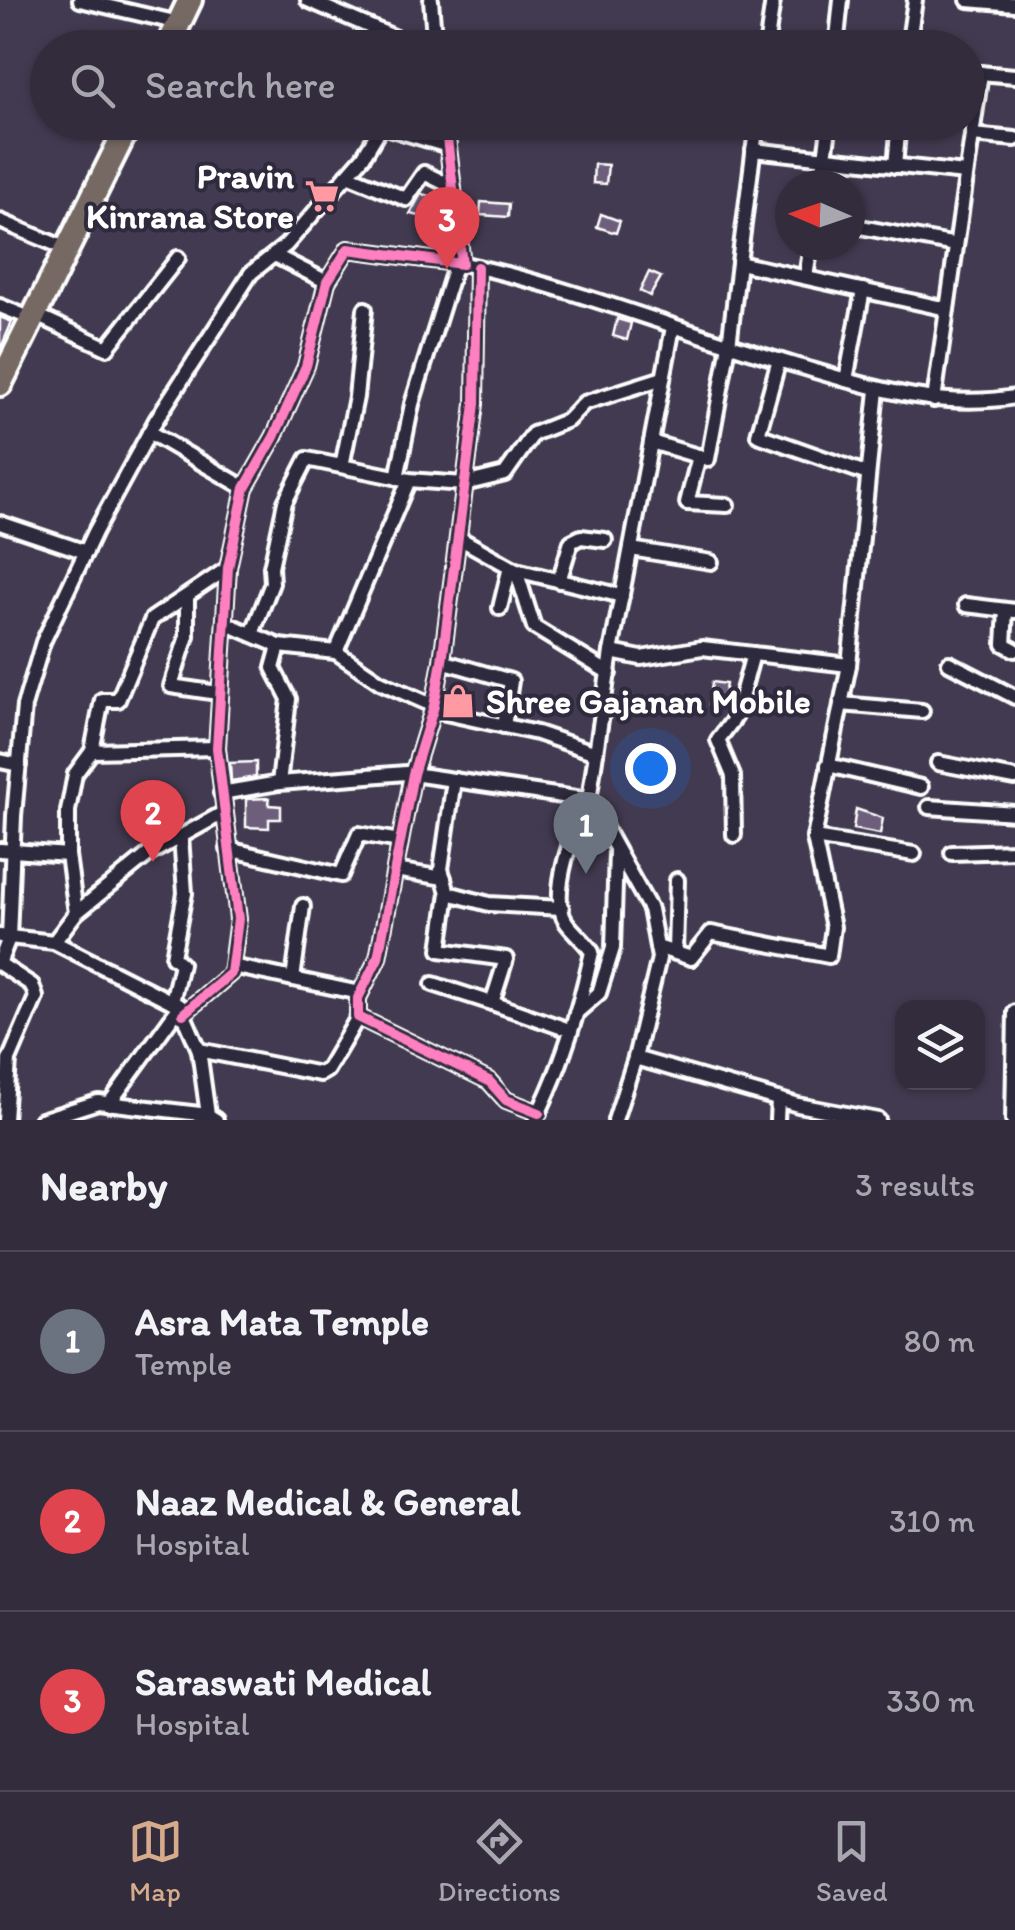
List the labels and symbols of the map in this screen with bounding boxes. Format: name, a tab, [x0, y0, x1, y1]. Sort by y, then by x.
place label: Pravin Kinrana Store	[86, 155, 294, 237]
north arrow	[775, 170, 865, 260]
supermarket icon: Pravin Kinrana Store	[303, 177, 341, 215]
pin: 3	[414, 186, 480, 269]
place label: Shree Gajanan Mobile	[486, 680, 811, 722]
shop icon: Shree Gajanan Mobile	[439, 682, 477, 720]
your location	[625, 743, 676, 794]
pin: 2	[120, 780, 186, 862]
pin: 1	[554, 792, 618, 874]

